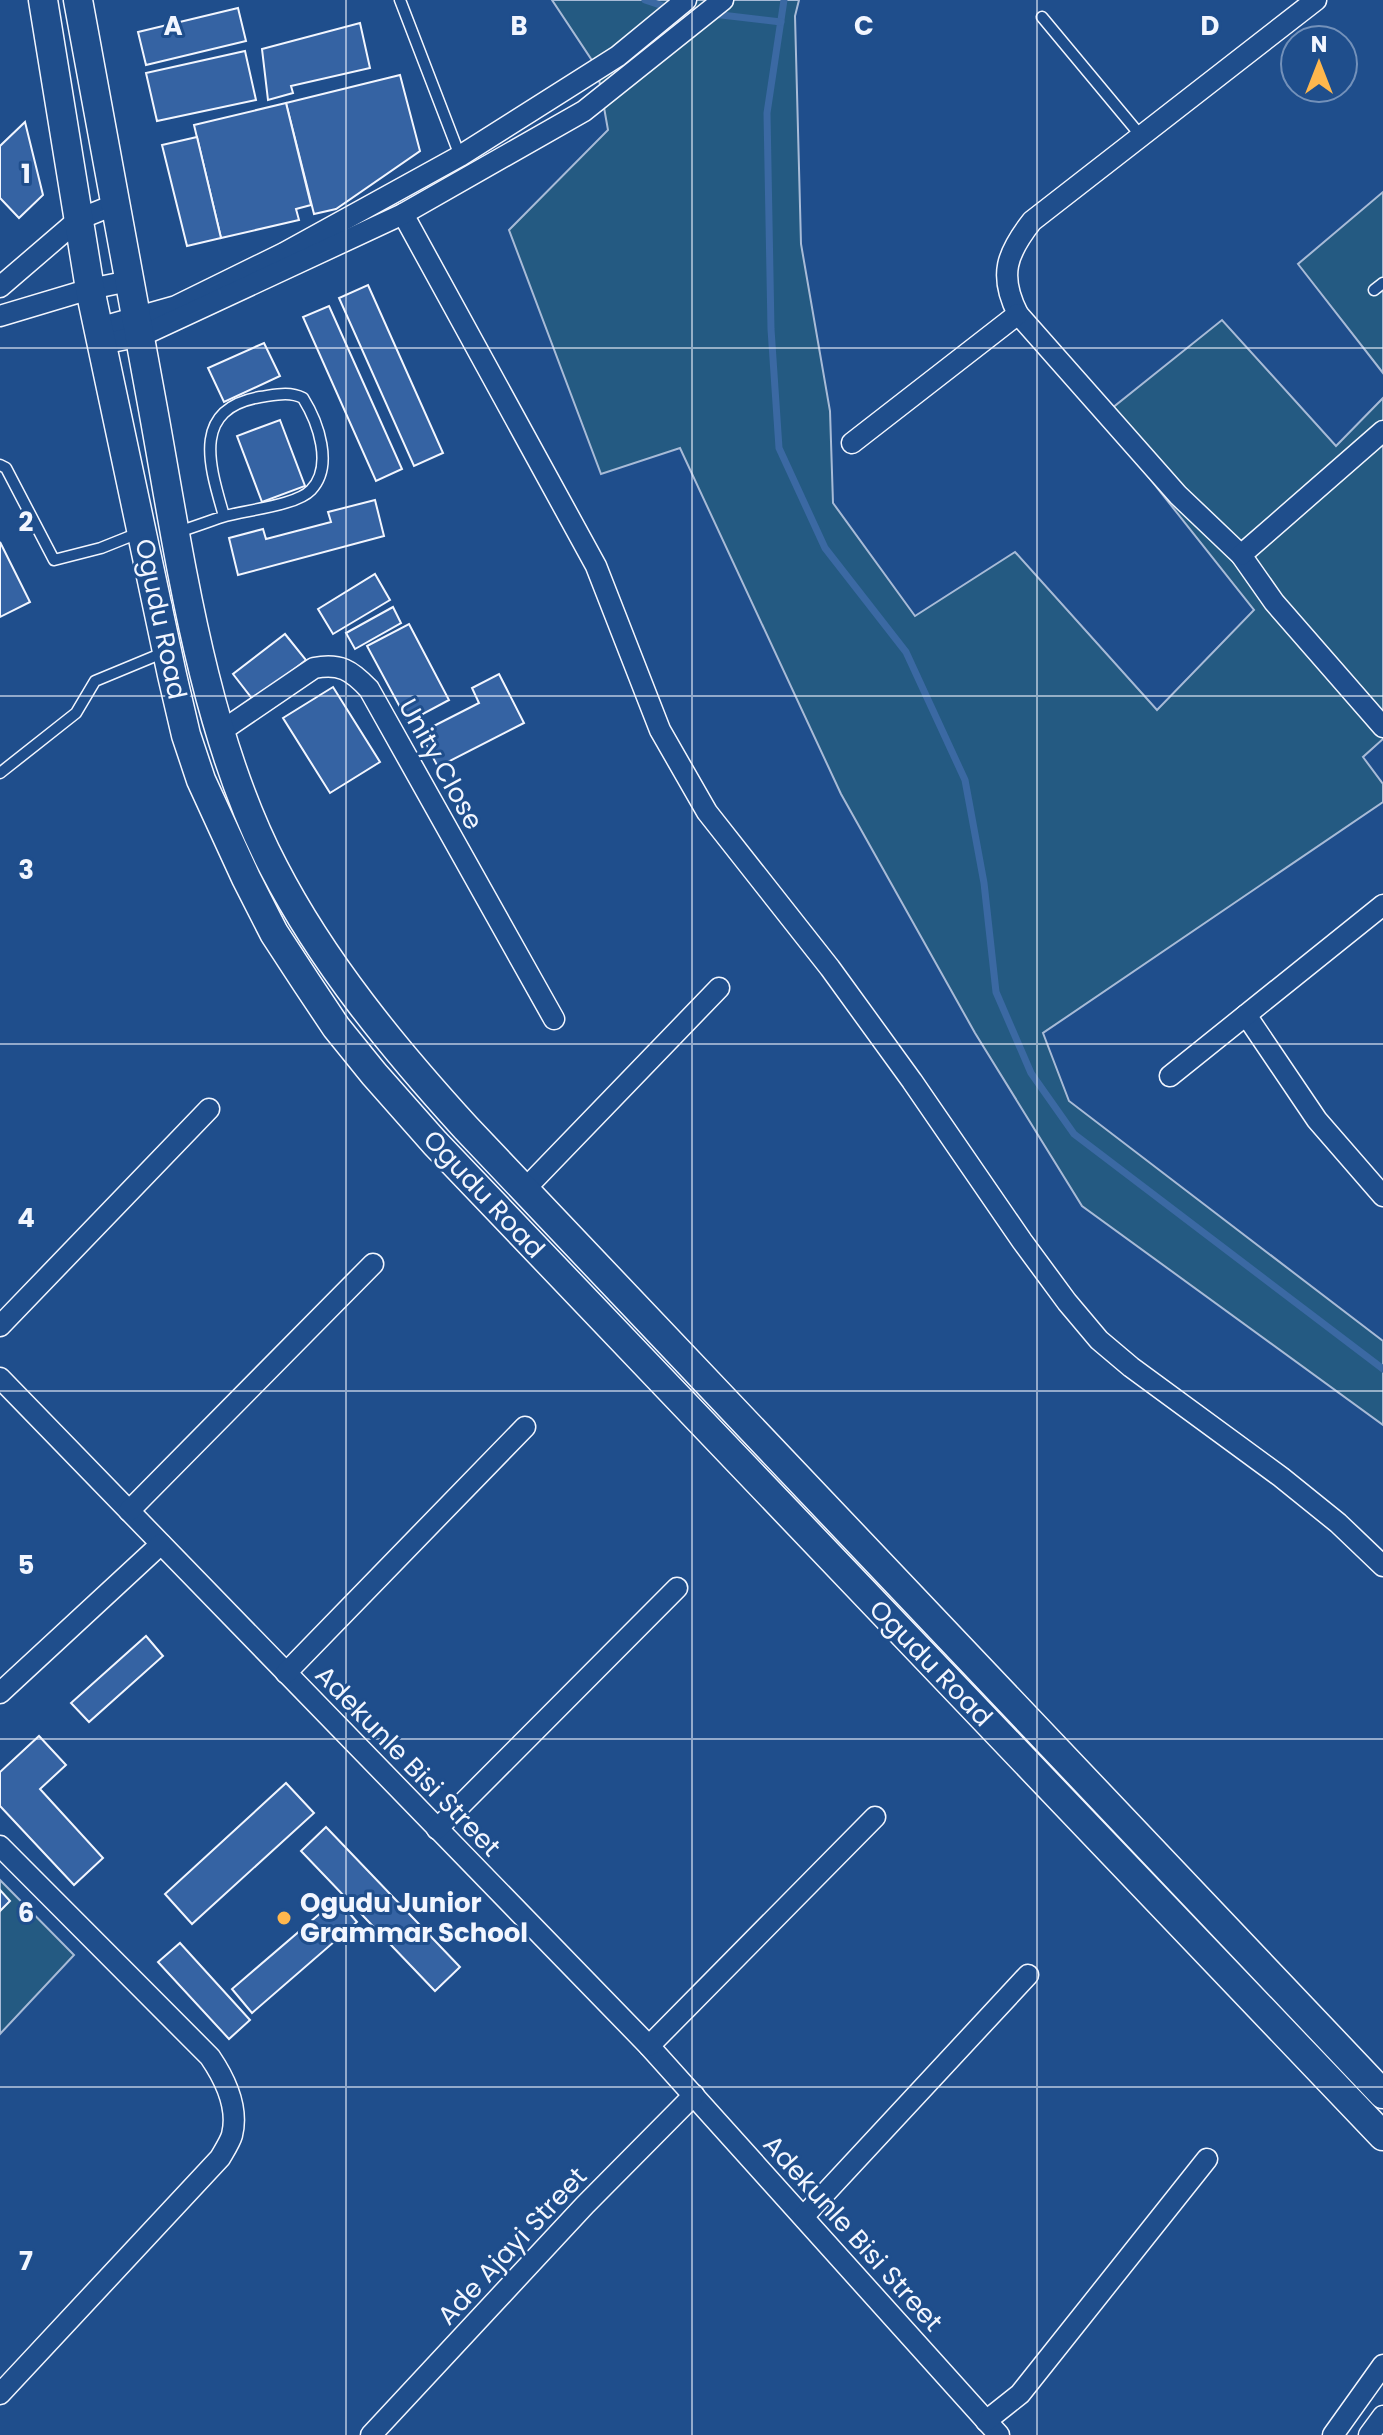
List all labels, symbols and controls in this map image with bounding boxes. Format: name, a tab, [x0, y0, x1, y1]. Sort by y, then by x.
text: A	[163, 8, 183, 44]
text: B	[510, 8, 528, 44]
text: C	[854, 8, 874, 44]
text: D	[1201, 8, 1220, 44]
north arrow	[1279, 24, 1359, 104]
text: N	[1311, 29, 1327, 60]
text: 1	[21, 156, 31, 192]
text: 2	[19, 504, 34, 540]
street label: Ogudu Road	[126, 535, 196, 703]
street label: Unity Close	[390, 692, 492, 836]
text: 3	[18, 852, 34, 888]
street label: Ogudu Road	[415, 1122, 553, 1266]
text: 4	[17, 1200, 35, 1236]
text: 5	[18, 1547, 34, 1583]
street label: Ogudu Road	[861, 1592, 1001, 1734]
street label: Adekunle Bisi Street	[307, 1658, 509, 1864]
place label: Ogudu Junior Grammar School	[300, 1885, 528, 1951]
text: 6	[18, 1895, 34, 1931]
marker: Ogudu Junior Grammar School	[275, 1909, 293, 1927]
street label: Adekunle Bisi Street	[755, 2127, 951, 2339]
street label: Ade Ajayi Street	[429, 2159, 595, 2333]
text: 7	[19, 2243, 33, 2279]

